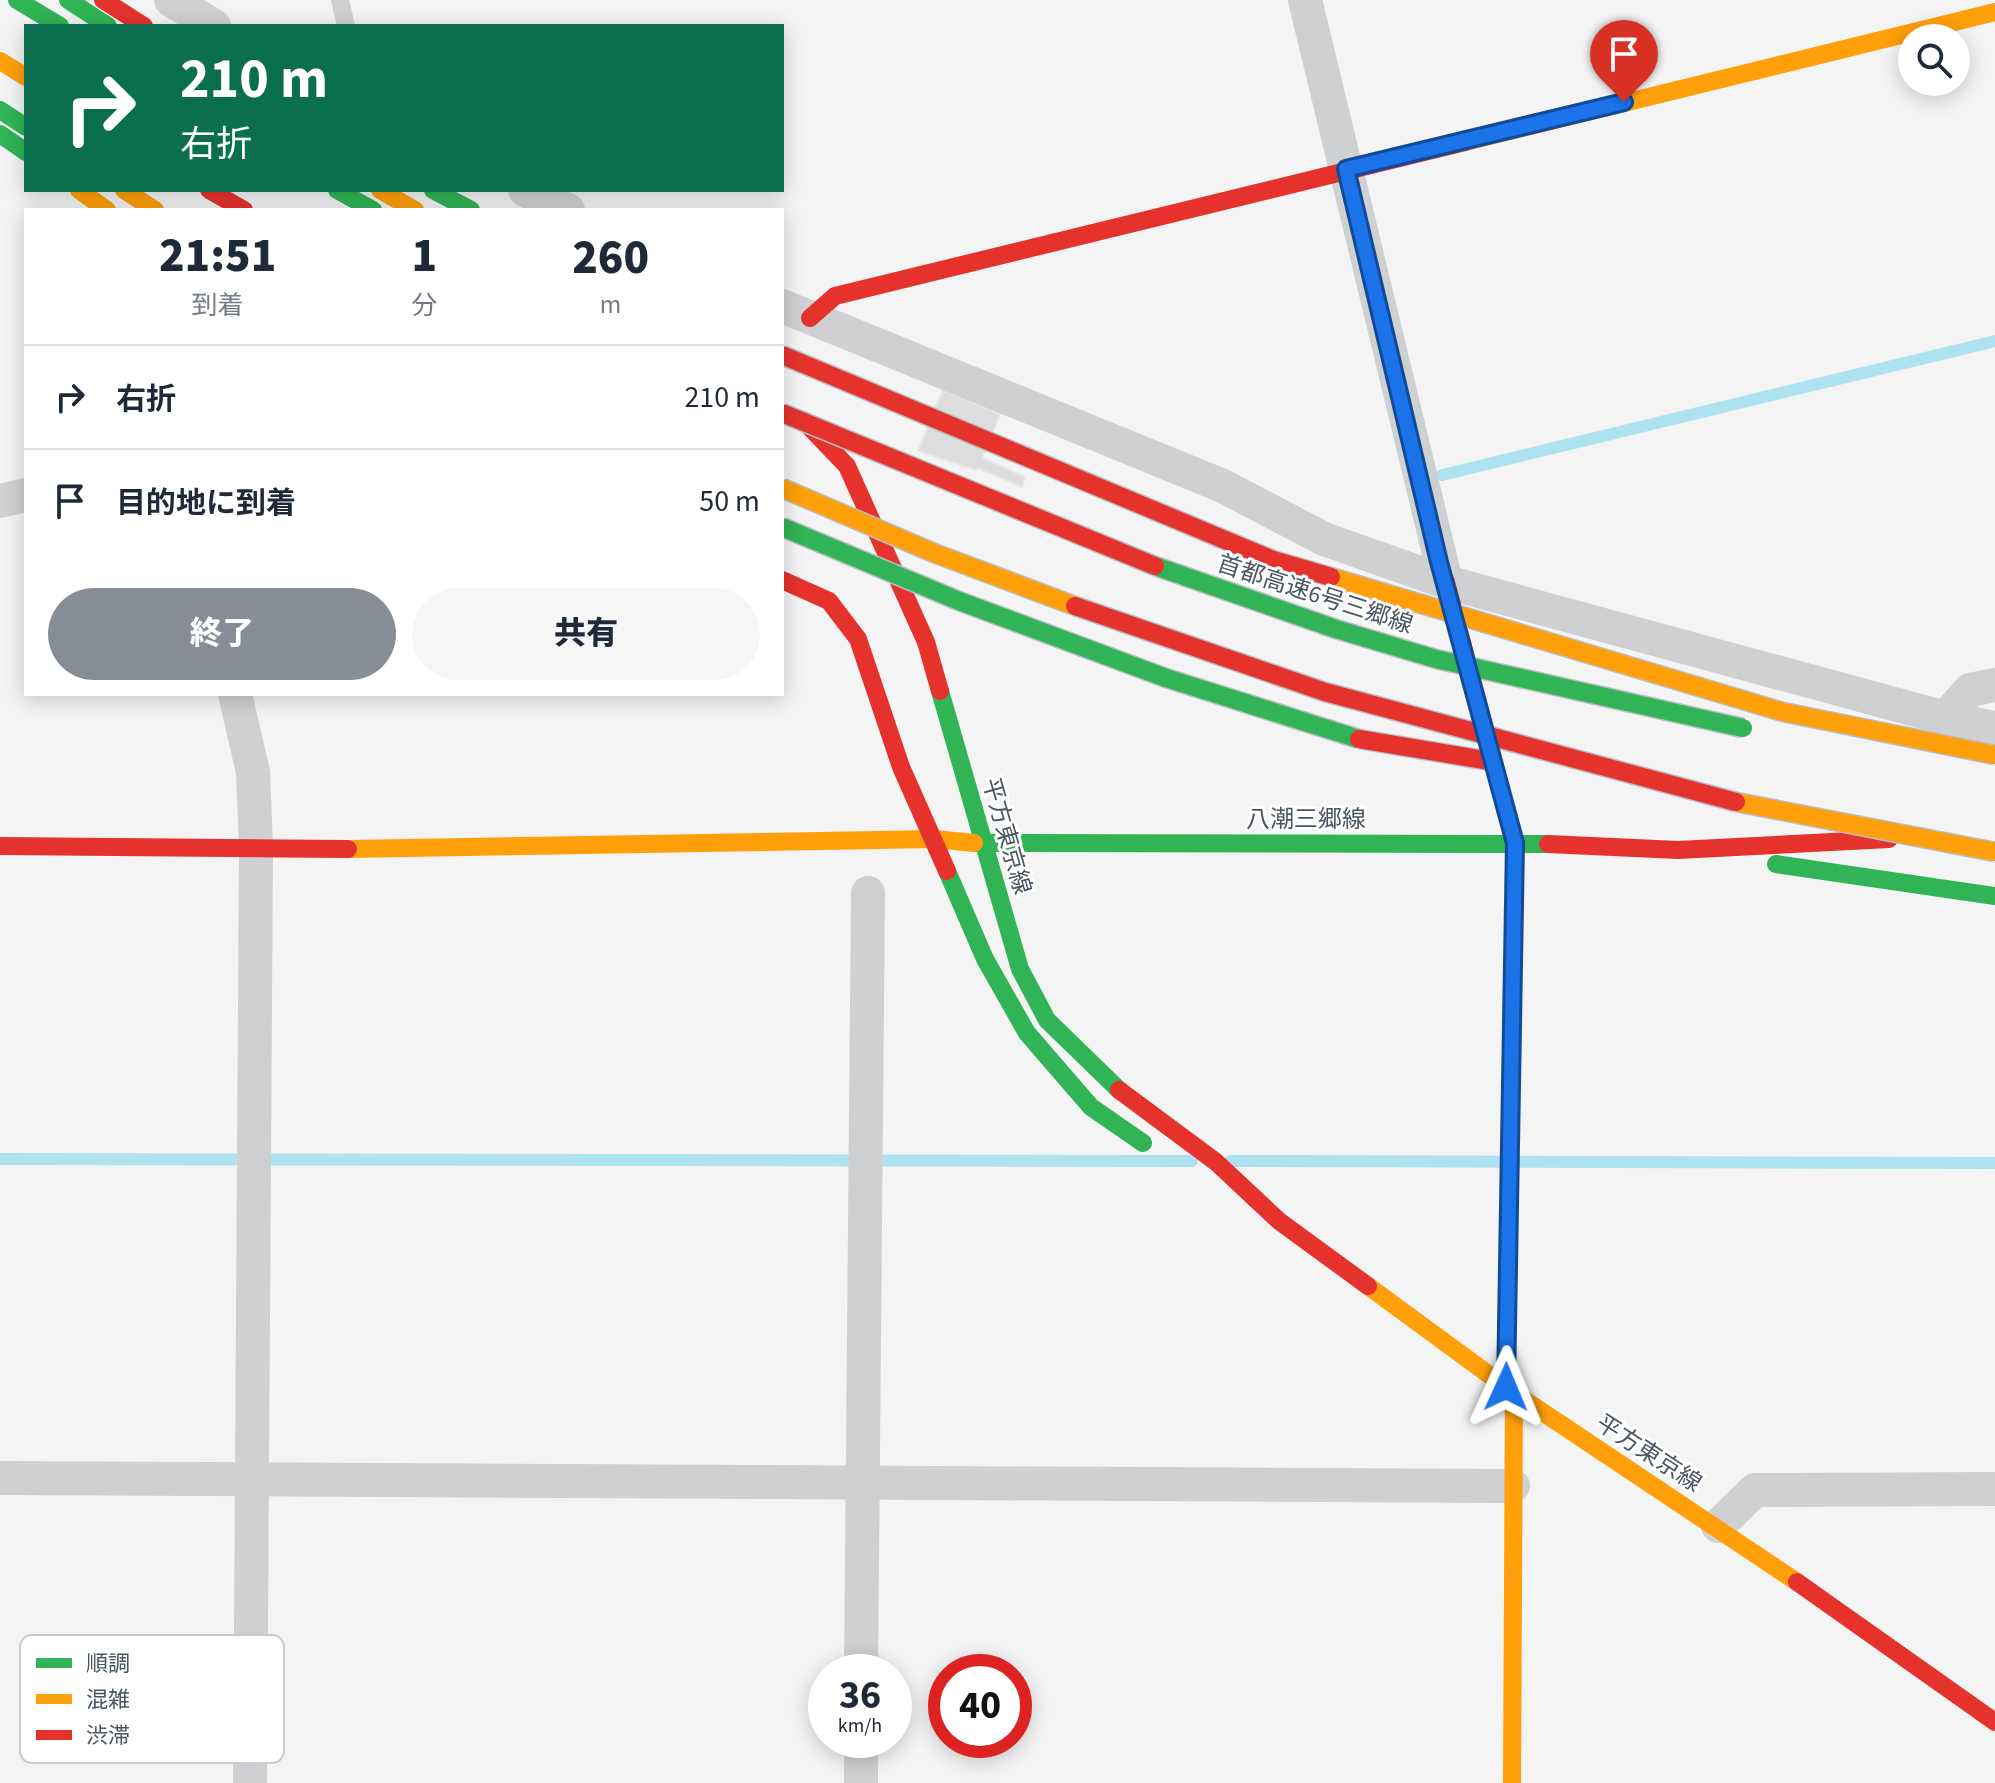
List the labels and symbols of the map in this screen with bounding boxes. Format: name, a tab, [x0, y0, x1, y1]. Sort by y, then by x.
pin	[1590, 20, 1658, 102]
street label: 首都高速6号三郷線	[1212, 546, 1417, 643]
street label: 平方東京線	[973, 774, 1040, 899]
street label: 八潮三郷線	[1246, 802, 1366, 837]
position arrow	[1464, 1345, 1548, 1429]
street label: 平方東京線	[1589, 1406, 1709, 1501]
legend	[20, 1635, 284, 1763]
text: 順調	[86, 1648, 130, 1680]
speed limit sign: 40	[928, 1654, 1032, 1758]
text: 混雑	[86, 1684, 130, 1716]
text: 渋滞	[86, 1720, 130, 1752]

